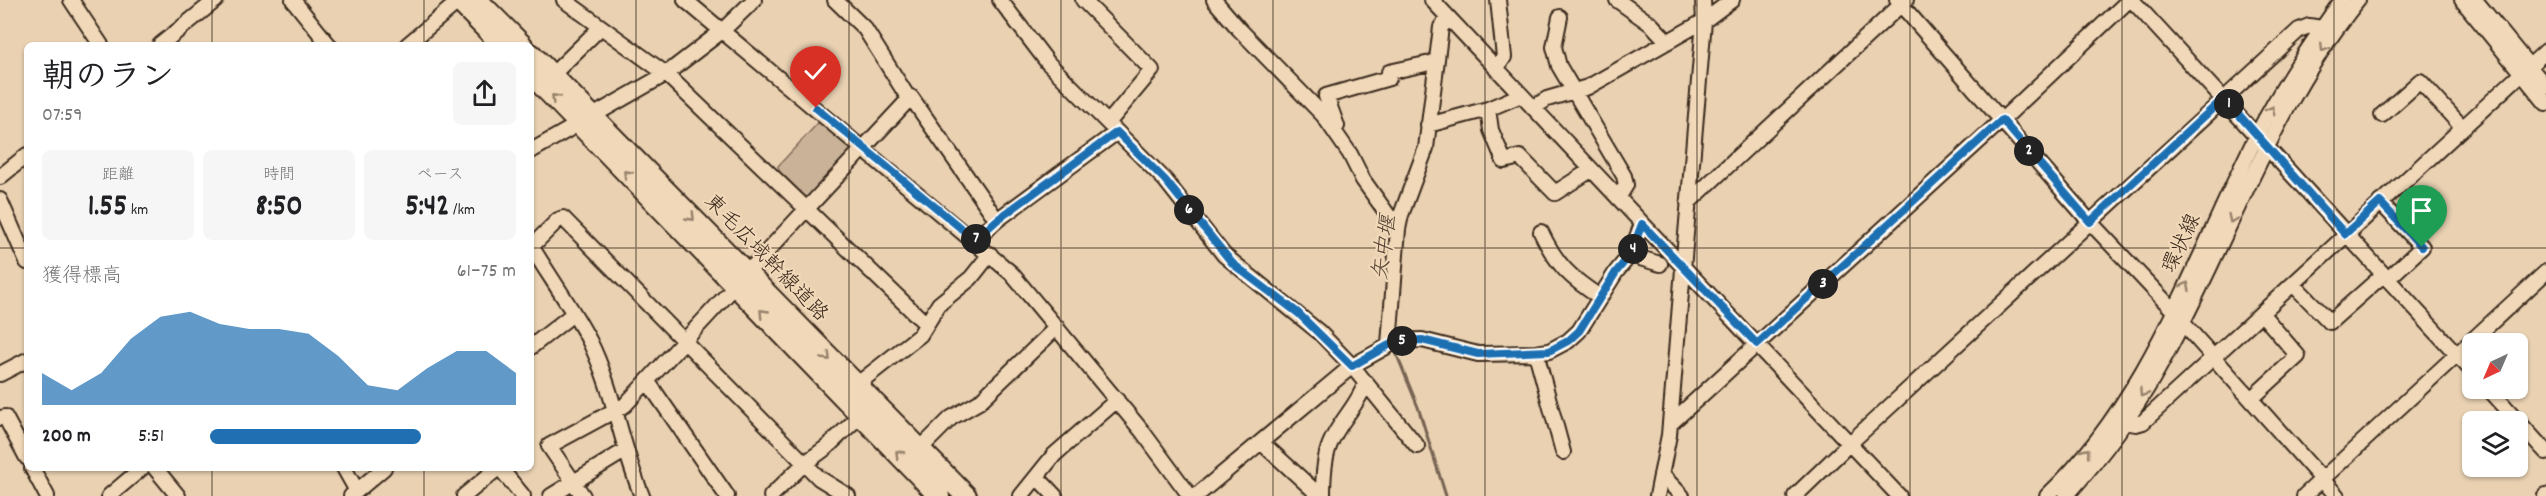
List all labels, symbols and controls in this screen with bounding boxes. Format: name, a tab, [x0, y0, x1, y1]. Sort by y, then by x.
one-way arrow	[2320, 41, 2331, 52]
pin	[790, 46, 841, 108]
icon: check	[799, 55, 832, 88]
text: 朝のラン	[42, 56, 174, 103]
button: share	[453, 62, 516, 125]
pin: 1	[2214, 89, 2244, 119]
text: 1	[2227, 92, 2231, 115]
one-way arrow	[551, 95, 562, 105]
text: 07:59	[42, 102, 82, 130]
one-way arrow	[2264, 106, 2275, 116]
pin: 2	[2014, 136, 2044, 166]
text: 2	[2026, 139, 2033, 162]
text: 距離	[102, 164, 134, 187]
text: 時間	[263, 164, 295, 187]
text: ペース	[416, 164, 464, 187]
one-way arrow	[624, 170, 635, 181]
pin	[2396, 185, 2447, 247]
text: 1.55	[88, 187, 127, 230]
text: 8:50	[255, 187, 303, 230]
text: 5:42	[405, 187, 449, 230]
street label: 東毛広域幹線道路	[696, 188, 834, 330]
icon: arrive	[2405, 194, 2438, 227]
pin: 6	[1174, 195, 1204, 225]
text: 6	[1185, 198, 1193, 221]
text: km	[127, 199, 148, 222]
text: /km	[449, 199, 475, 222]
street label: 環状線	[2156, 209, 2210, 279]
one-way arrow	[684, 210, 695, 221]
water label: 矢中堰	[1366, 211, 1406, 283]
one-way arrow	[2228, 213, 2239, 224]
pin: 7	[961, 224, 991, 254]
text: 7	[973, 227, 979, 250]
pin: 4	[1618, 234, 1648, 264]
text: 4	[1630, 237, 1636, 260]
text: 61–75 m	[457, 258, 516, 286]
text: 獲得標高	[42, 263, 122, 291]
pin: 3	[1808, 269, 1838, 299]
text: 3	[1819, 272, 1827, 295]
one-way arrow	[2179, 281, 2191, 292]
one-way arrow	[760, 310, 771, 321]
pin: 5	[1387, 326, 1417, 356]
text: 5	[1398, 329, 1406, 352]
north arrow	[2462, 333, 2528, 399]
map controls	[2462, 333, 2528, 477]
one-way arrow	[820, 350, 831, 361]
one-way arrow	[2139, 387, 2151, 397]
button: layers	[2462, 411, 2528, 477]
text: 200 m	[42, 423, 91, 451]
text: 5:51	[138, 423, 164, 451]
one-way arrow	[2078, 448, 2089, 459]
one-way arrow	[895, 450, 906, 460]

